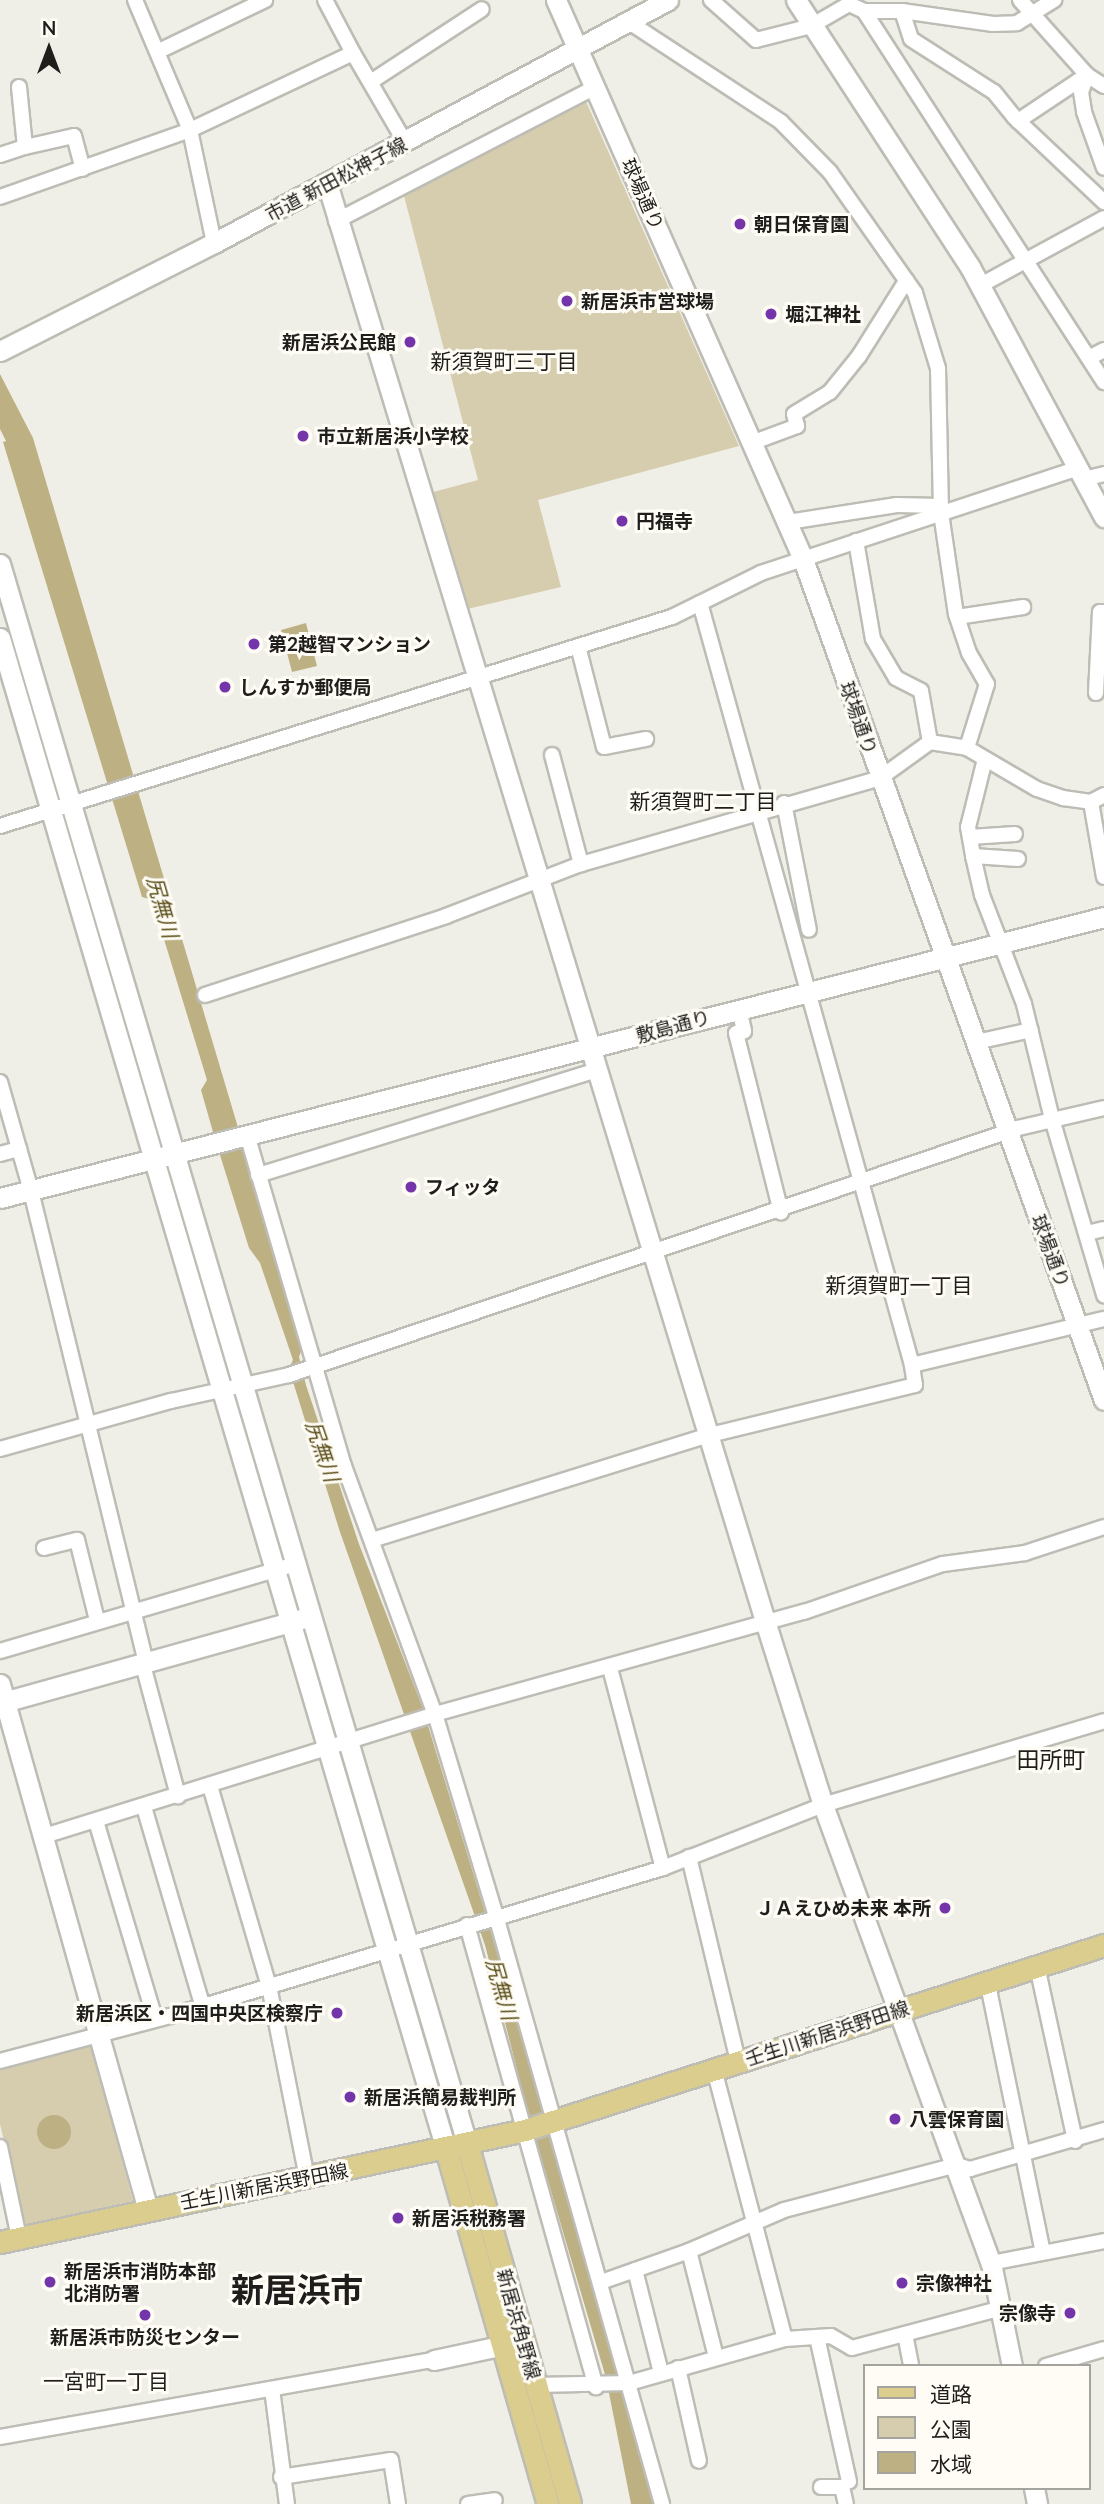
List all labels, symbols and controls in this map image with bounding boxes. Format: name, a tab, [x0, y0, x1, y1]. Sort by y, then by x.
north arrow	[14, 14, 84, 84]
text: N	[42, 16, 56, 39]
street label: 市道 新田松神子線	[261, 132, 411, 226]
street label: 球場通り	[617, 155, 669, 233]
place label: 朝日保育園	[754, 213, 849, 235]
marker: 朝日保育園	[732, 216, 748, 232]
place label: 新居浜市営球場	[581, 290, 714, 312]
marker: 新居浜市営球場	[559, 293, 575, 309]
place label: 堀江神社	[785, 303, 861, 325]
marker: 堀江神社	[763, 306, 779, 322]
place label: 新居浜公民館	[282, 331, 396, 353]
marker: 新居浜公民館	[402, 334, 418, 350]
district label: 新須賀町三丁目	[431, 348, 577, 374]
place label: 市立新居浜小学校	[317, 425, 469, 447]
marker: 市立新居浜小学校	[295, 428, 311, 444]
place label: 円福寺	[636, 510, 693, 532]
marker: 円福寺	[614, 513, 630, 529]
place label: 第2越智マンション	[268, 633, 431, 655]
marker: 第2越智マンション	[246, 636, 262, 652]
place label: しんすか郵便局	[239, 676, 372, 698]
street label: 球場通り	[836, 678, 882, 758]
marker: しんすか郵便局	[217, 679, 233, 695]
district label: 新須賀町二丁目	[630, 788, 776, 814]
water label: 尻無川	[142, 873, 184, 941]
street label: 敷島通り	[633, 1005, 713, 1047]
place label: フィッタ	[425, 1176, 501, 1198]
marker: フィッタ	[403, 1179, 419, 1195]
street label: 球場通り	[1027, 1211, 1075, 1291]
district label: 新須賀町一丁目	[826, 1272, 972, 1298]
water label: 尻無川	[301, 1417, 345, 1485]
district label: 田所町	[1017, 1745, 1085, 1773]
place label: ＪＡえひめ未来 本所	[755, 1897, 931, 1919]
marker: ＪＡえひめ未来 本所	[937, 1900, 953, 1916]
water label: 尻無川	[481, 1955, 523, 2023]
street label: 壬生川新居浜野田線	[742, 1996, 912, 2070]
place label: 新居浜区・四国中央区検察庁	[76, 2002, 323, 2024]
marker: 新居浜区・四国中央区検察庁	[329, 2005, 345, 2021]
place label: 新居浜簡易裁判所	[364, 2086, 516, 2108]
marker: 新居浜簡易裁判所	[342, 2089, 358, 2105]
place label: 八雲保育園	[909, 2108, 1004, 2130]
marker: 八雲保育園	[887, 2111, 903, 2127]
street label: 壬生川新居浜野田線	[178, 2158, 350, 2214]
place label: 新居浜税務署	[412, 2207, 526, 2229]
marker: 新居浜税務署	[390, 2210, 406, 2226]
place label: 新居浜市消防本部 北消防署	[64, 2260, 216, 2304]
street label: 新居浜角野線	[492, 2266, 546, 2382]
district label: 新居浜市	[231, 2270, 363, 2310]
place label: 宗像神社	[916, 2272, 992, 2294]
marker: 新居浜市消防本部 北消防署	[42, 2274, 58, 2290]
marker: 宗像神社	[894, 2275, 910, 2291]
place label: 宗像寺	[999, 2302, 1056, 2324]
marker: 宗像寺	[1062, 2305, 1078, 2321]
marker: 新居浜市防災センター	[137, 2307, 153, 2323]
place label: 新居浜市防災センター	[50, 2326, 240, 2348]
legend	[862, 2364, 1090, 2490]
district label: 一宮町一丁目	[43, 2368, 169, 2394]
text: 道路	[930, 2381, 972, 2406]
text: 公園	[930, 2416, 972, 2441]
text: 水域	[930, 2451, 972, 2476]

